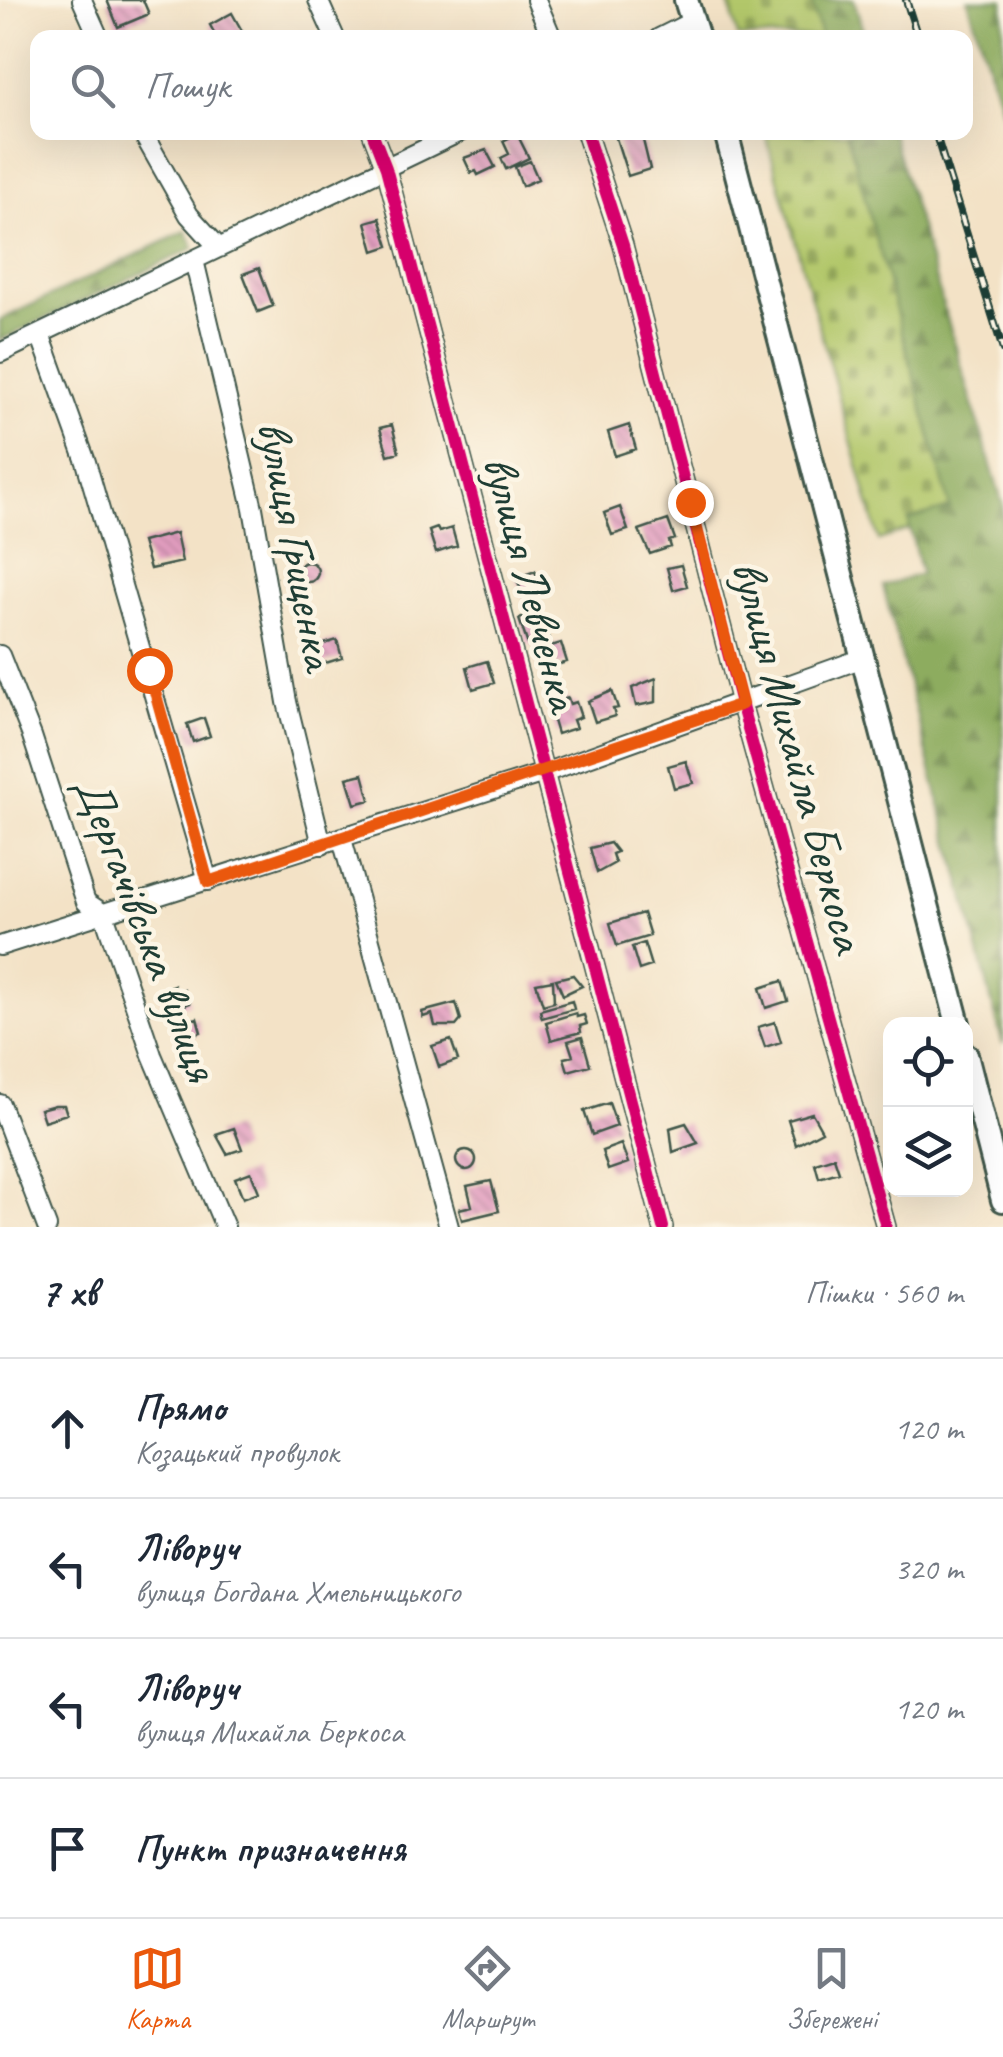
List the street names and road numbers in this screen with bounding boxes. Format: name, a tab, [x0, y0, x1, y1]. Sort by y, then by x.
street label: вулиця Гриценка	[243, 415, 351, 679]
street label: вулиця Левченка	[469, 449, 596, 721]
street label: вулиця Михайла Беркоса	[718, 554, 881, 961]
street label: Дергачівська вулиця	[61, 767, 233, 1091]

